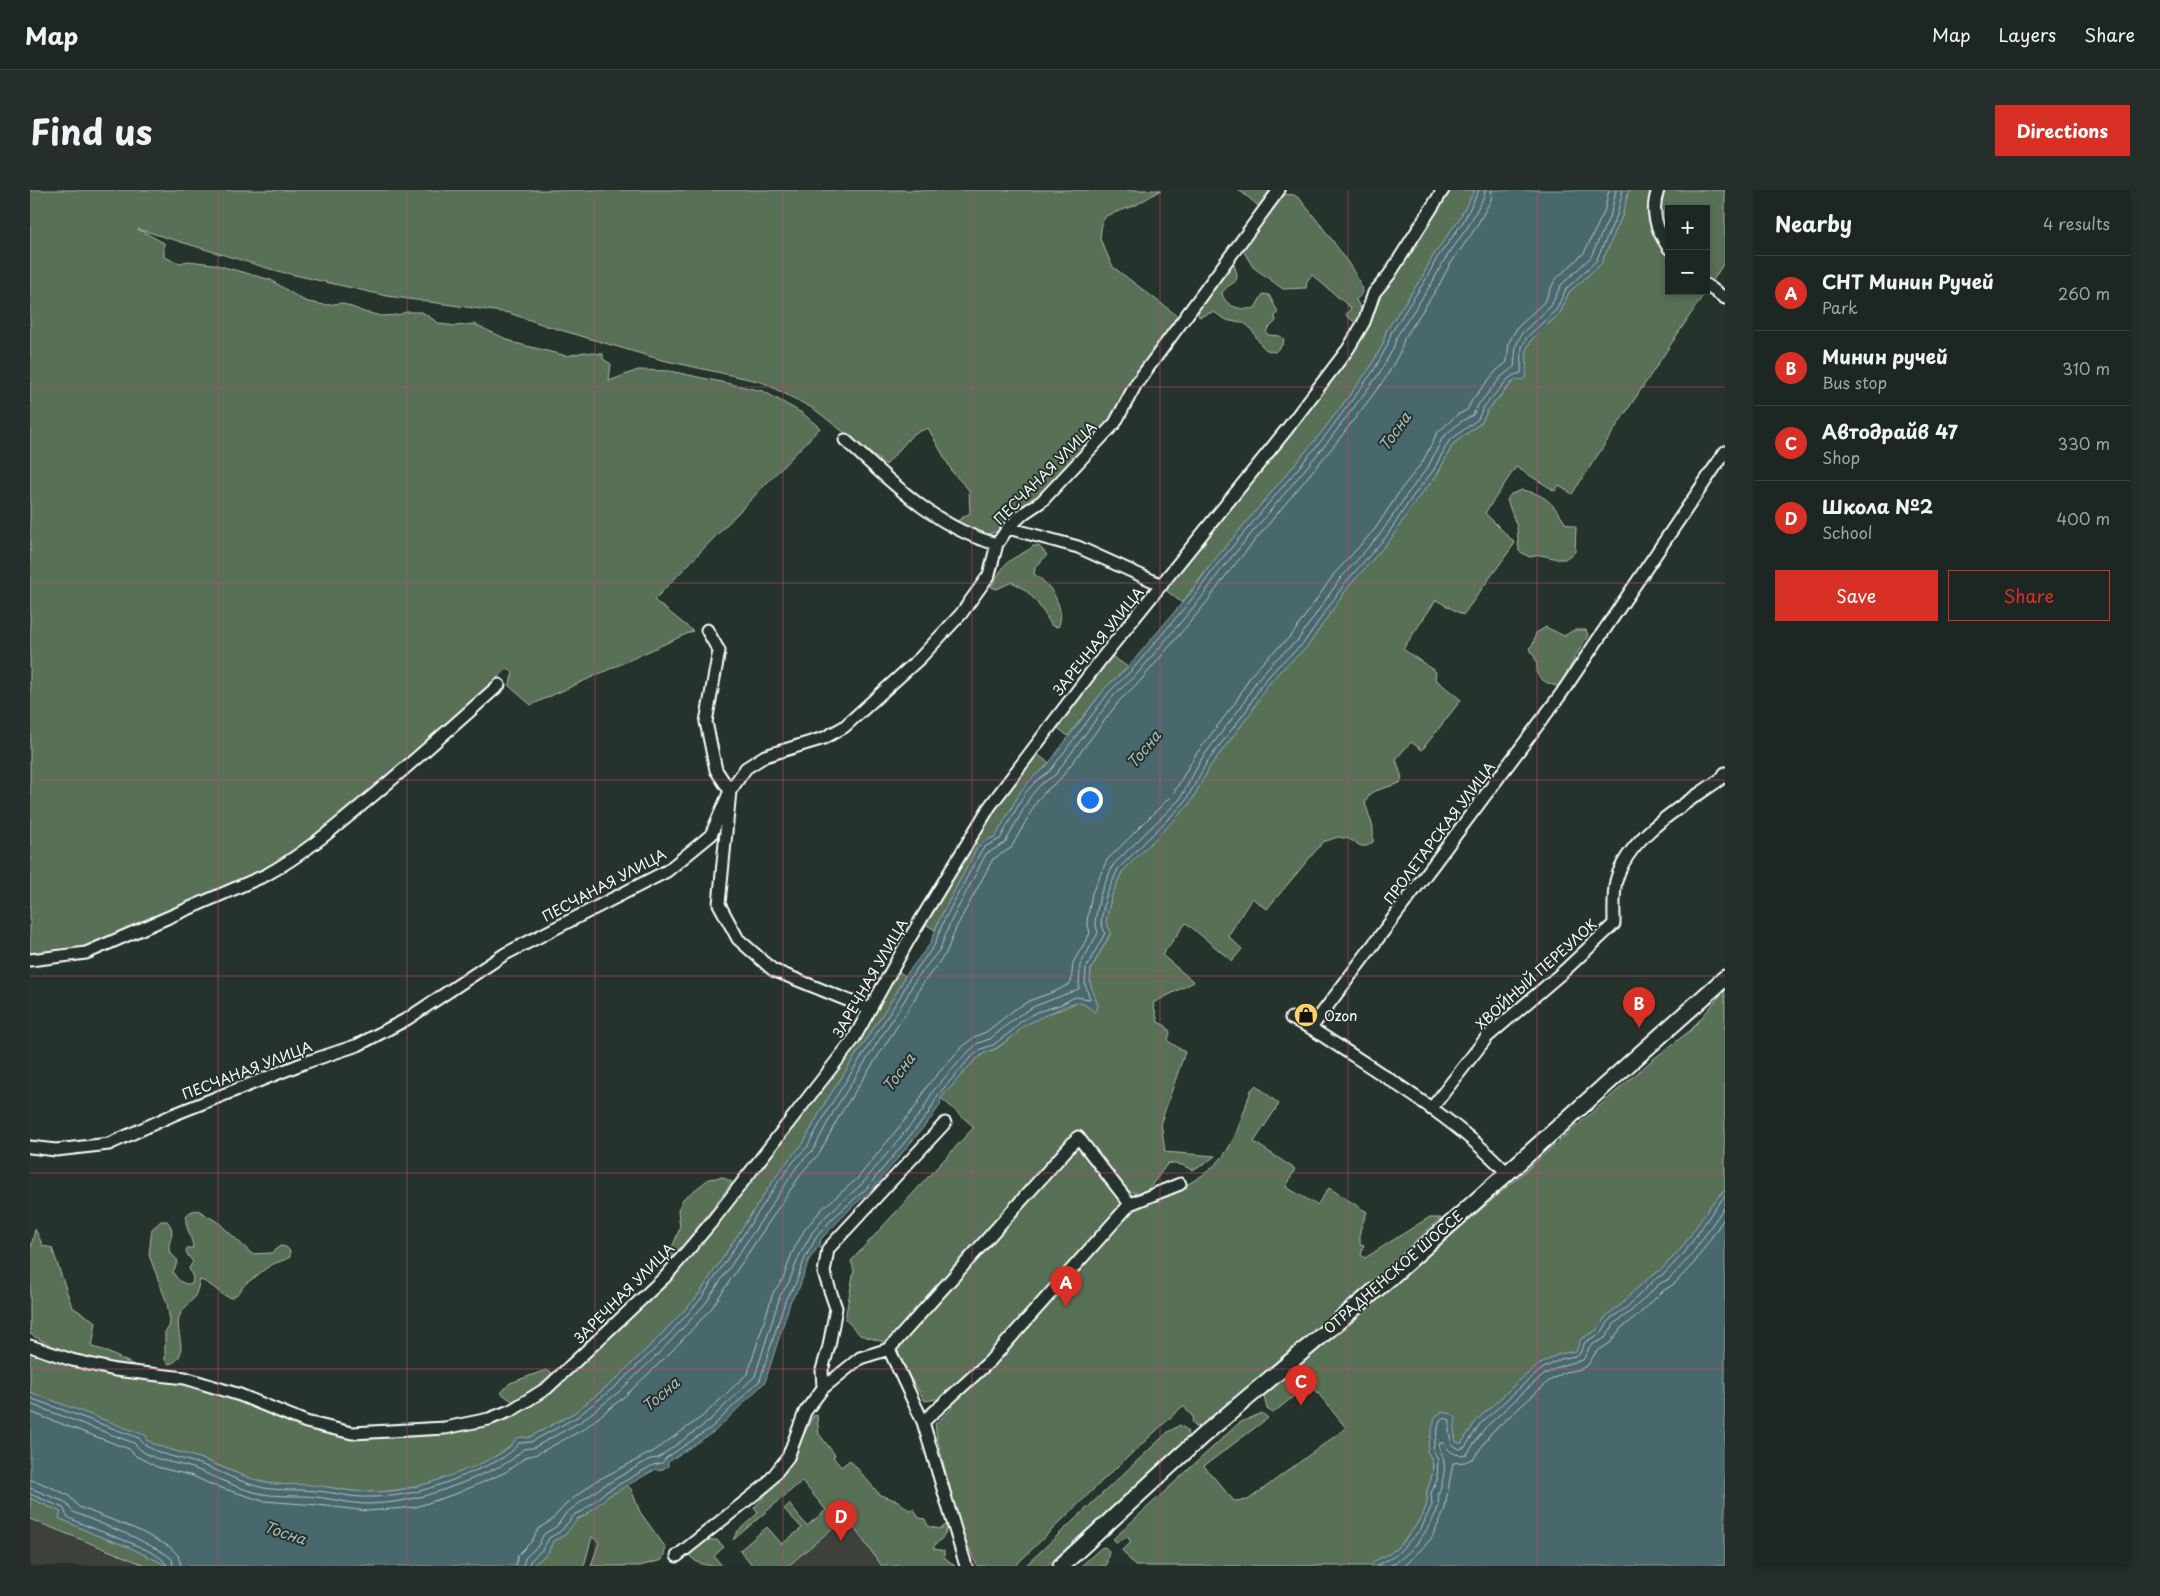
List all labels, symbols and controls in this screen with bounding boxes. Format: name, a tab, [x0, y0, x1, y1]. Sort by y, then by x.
text: Map	[25, 17, 78, 53]
text: Map	[1932, 21, 1971, 48]
text: Layers	[1999, 21, 2056, 48]
text: Share	[2084, 21, 2135, 48]
text: Find us	[30, 104, 152, 157]
button: Directions	[1995, 105, 2130, 156]
map controls	[1665, 205, 1710, 295]
button: +	[1665, 205, 1710, 250]
text: Nearby	[1775, 207, 1852, 239]
text: 4 results	[2043, 211, 2110, 235]
button: −	[1665, 250, 1710, 295]
text: СНТ Минин Ручей	[1822, 267, 1994, 295]
text: A	[1785, 281, 1797, 305]
text: 260 m	[2058, 281, 2110, 305]
text: Park	[1822, 295, 1858, 319]
text: Минин ручей	[1822, 342, 1948, 370]
text: B	[1786, 356, 1796, 380]
text: 310 m	[2062, 356, 2110, 380]
text: Bus stop	[1822, 370, 1887, 394]
water label: Тосна	[1372, 406, 1416, 455]
street label: ПЕСЧАНАЯ УЛИЦА	[989, 417, 1101, 529]
text: Автодрайв 47	[1822, 417, 1958, 445]
text: C	[1785, 431, 1797, 455]
text: 330 m	[2057, 431, 2110, 455]
text: Shop	[1822, 445, 1860, 469]
text: Школа №2	[1822, 492, 1933, 520]
text: D	[1785, 506, 1797, 530]
text: 400 m	[2057, 506, 2110, 530]
text: School	[1822, 520, 1872, 544]
button: Save	[1775, 570, 1938, 621]
button: Share	[1948, 570, 2110, 621]
street label: ЗАРЕЧНАЯ УЛИЦА	[1048, 582, 1148, 700]
water label: Тосна	[1120, 724, 1166, 773]
street label: ПРОЛЕТАРСКАЯ УЛИЦА	[1378, 757, 1500, 909]
your location	[1077, 787, 1103, 813]
street label: ПЕСЧАНАЯ УЛИЦА	[538, 843, 670, 927]
street label: ХВОЙНЫЙ ПЕРЕУЛОК	[1471, 914, 1601, 1034]
street label: ЗАРЕЧНАЯ УЛИЦА	[827, 915, 913, 1041]
pin: B	[1623, 987, 1655, 1028]
shop icon: Ozon	[1293, 1002, 1319, 1028]
place label: Ozon	[1324, 1005, 1357, 1026]
street label: ПЕСЧАНАЯ УЛИЦА	[179, 1035, 315, 1105]
water label: Тосна	[876, 1047, 920, 1096]
street label: ОТРАДНЕНСКОЕ ШОССЕ	[1319, 1205, 1467, 1339]
street label: ЗАРЕЧНАЯ УЛИЦА	[569, 1238, 679, 1348]
pin: A	[1050, 1266, 1082, 1307]
pin: C	[1285, 1365, 1317, 1406]
water label: Тосна	[636, 1371, 684, 1417]
pin: D	[825, 1500, 857, 1541]
water label: Тосна	[261, 1514, 310, 1550]

